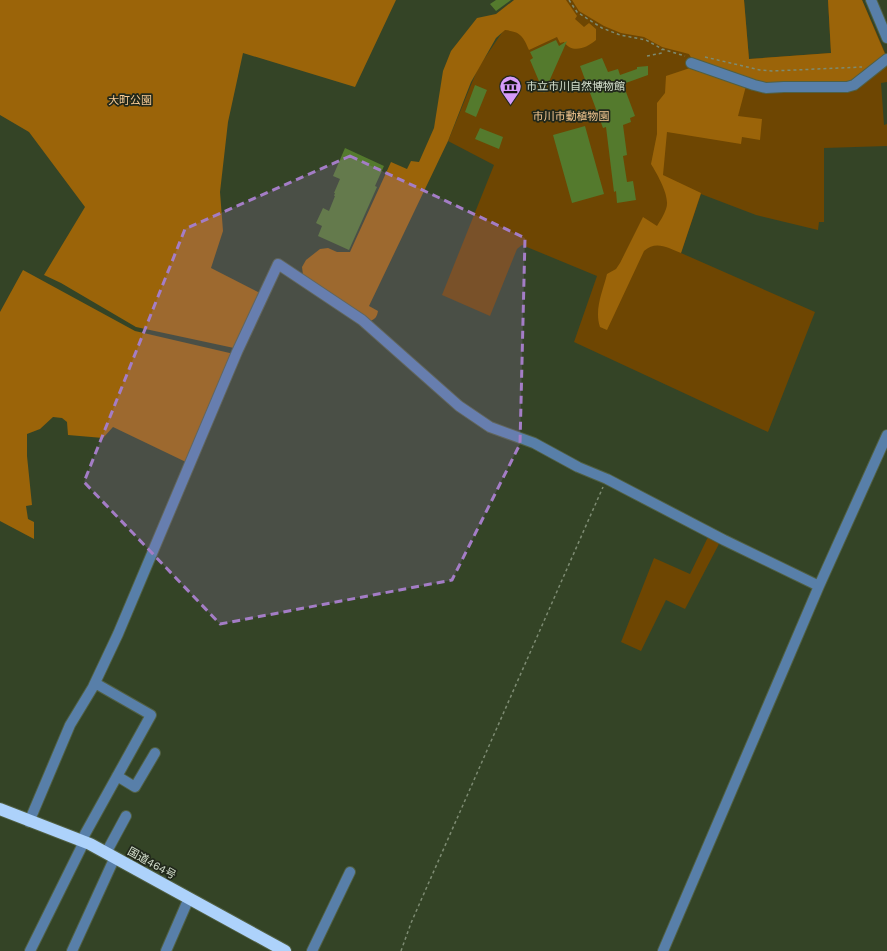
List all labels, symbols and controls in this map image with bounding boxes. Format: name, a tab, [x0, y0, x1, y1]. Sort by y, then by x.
museum icon: 市立市川自然博物館	[498, 73, 524, 106]
place label: 市立市川自然博物館	[526, 80, 625, 93]
park label: 大町公園	[108, 94, 152, 107]
park label: 市川市動植物園	[533, 110, 610, 123]
street label: 国道464号	[125, 845, 178, 882]

